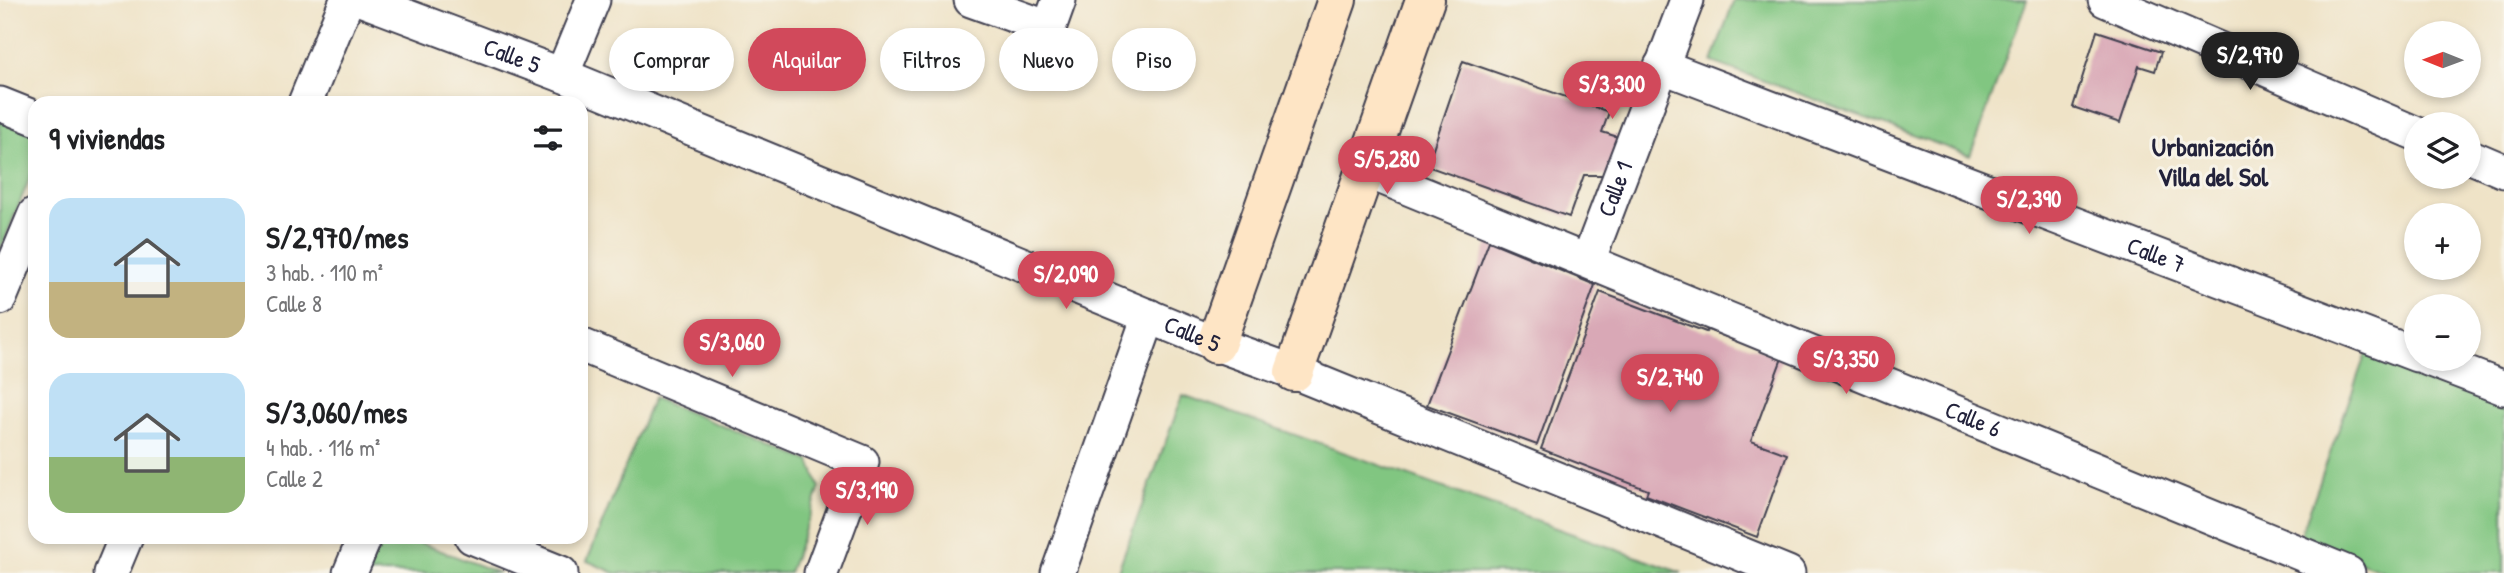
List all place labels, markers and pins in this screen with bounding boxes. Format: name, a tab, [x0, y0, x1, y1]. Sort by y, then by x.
pin: S/2,970	[2185, 32, 2315, 92]
pin: S/3,300	[1547, 61, 1677, 121]
pin: S/5,280	[1322, 136, 1452, 196]
pin: S/2,390	[1964, 176, 2094, 236]
pin: S/2,090	[1001, 252, 1131, 311]
pin: S/3,060	[667, 320, 797, 379]
pin: S/3,350	[1781, 336, 1911, 396]
pin: S/2,740	[1605, 354, 1735, 414]
pin: S/3,190	[802, 468, 932, 527]

